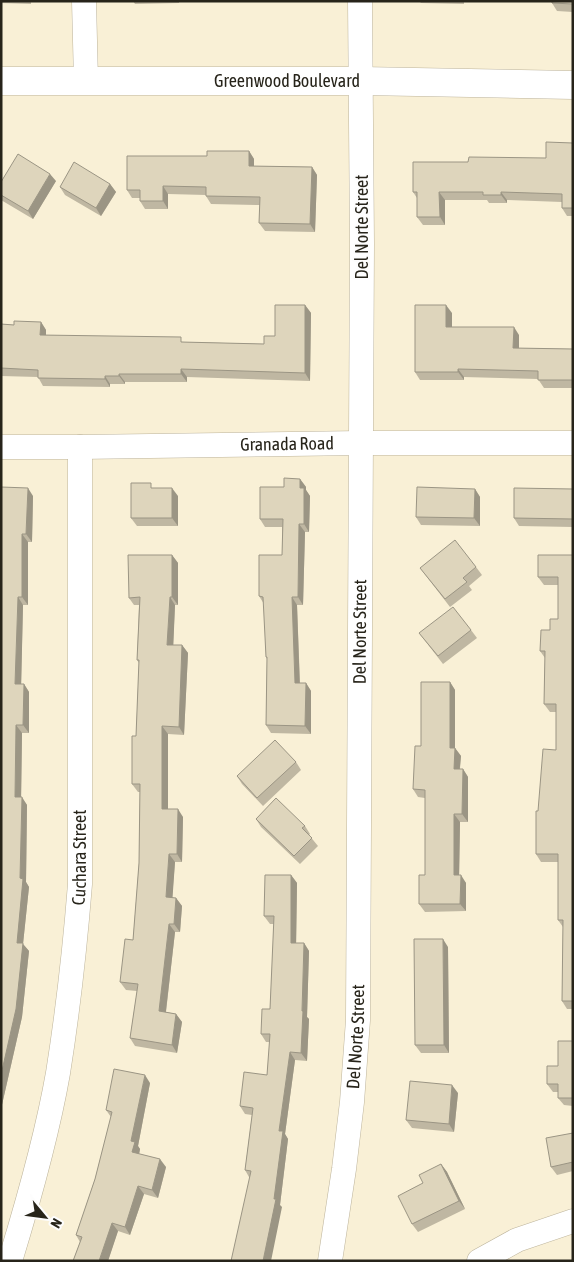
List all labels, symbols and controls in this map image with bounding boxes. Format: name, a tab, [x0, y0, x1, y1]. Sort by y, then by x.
street label: Greenwood Boulevard	[214, 70, 360, 91]
street label: Del Norte Street	[351, 175, 372, 279]
street label: Granada Road	[240, 432, 334, 455]
street label: Del Norte Street	[349, 579, 370, 684]
street label: Cuchara Street	[67, 810, 90, 906]
street label: Del Norte Street	[342, 984, 368, 1090]
north arrow	[20, 1192, 70, 1242]
text: N	[47, 1216, 65, 1231]

